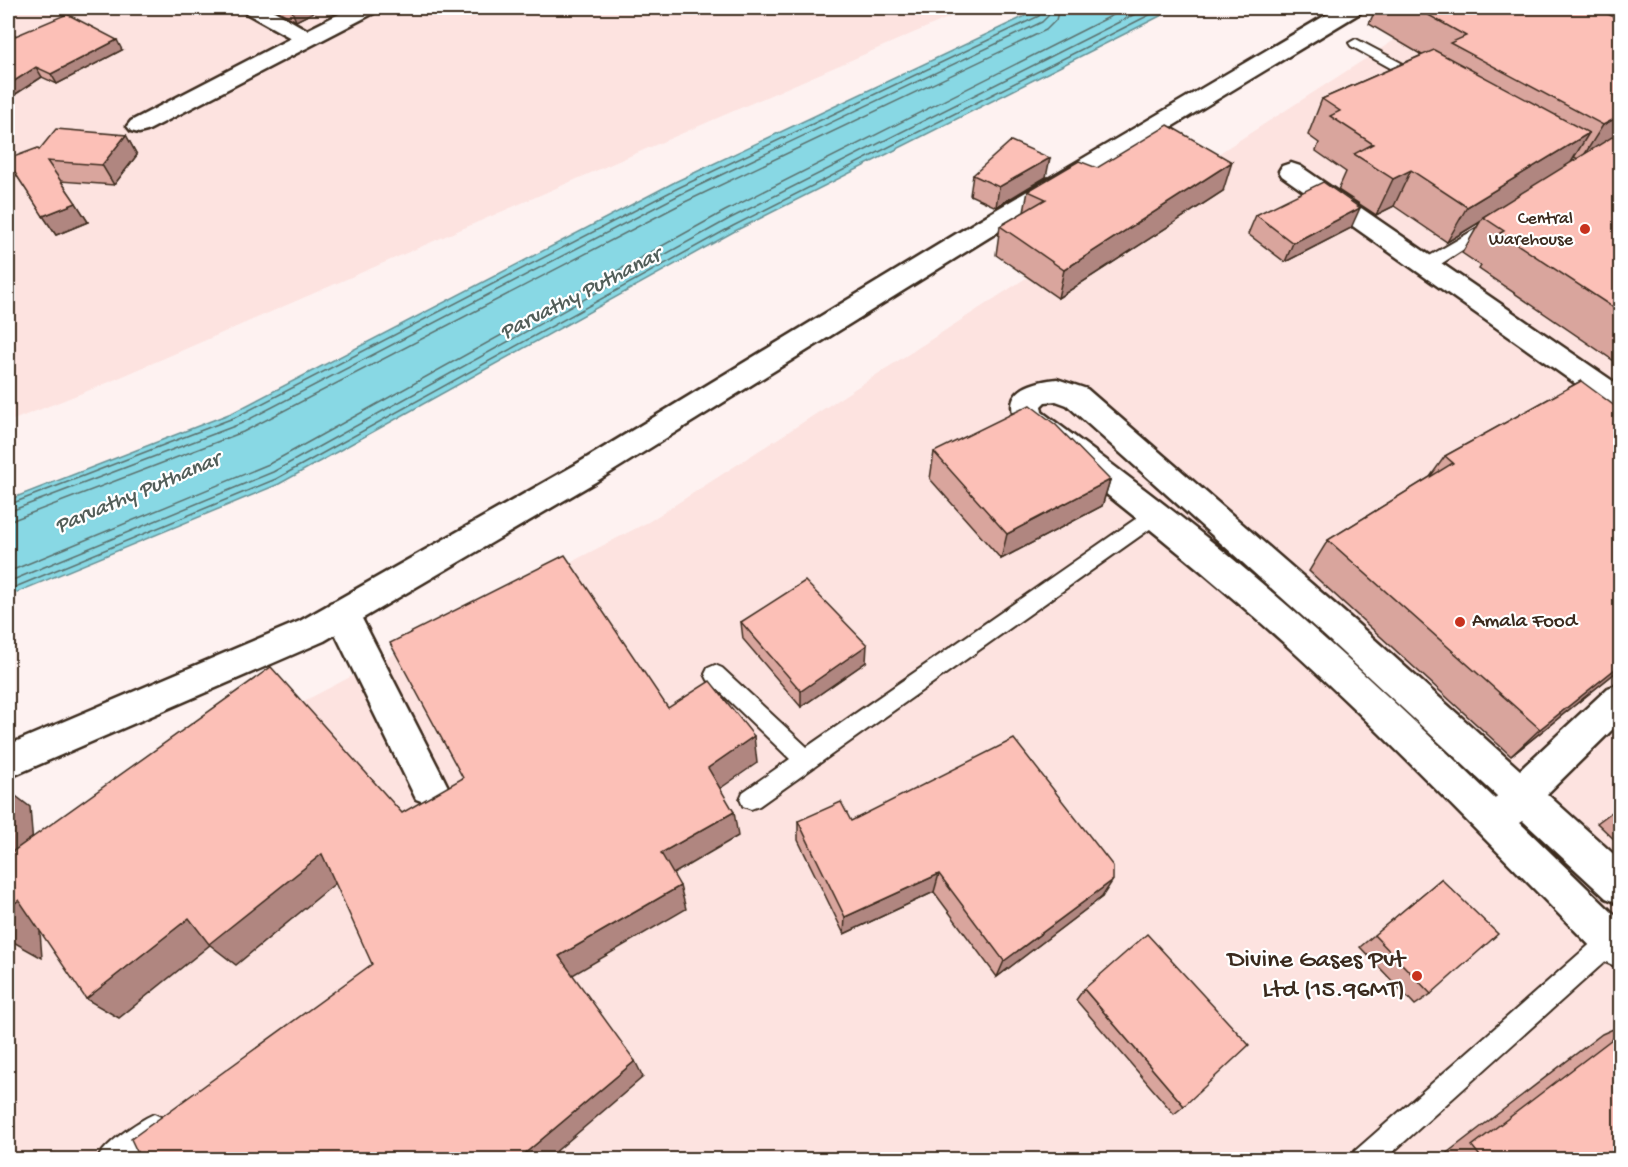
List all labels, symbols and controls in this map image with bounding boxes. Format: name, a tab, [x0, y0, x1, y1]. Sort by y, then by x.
place label: Central Warehouse	[1489, 209, 1574, 251]
marker: Central Warehouse	[1578, 222, 1592, 236]
water label: Parvathy Puthanar	[496, 241, 669, 347]
water label: Parvathy Puthanar	[52, 446, 228, 541]
place label: Amala Food	[1472, 610, 1579, 635]
marker: Amala Food	[1453, 615, 1467, 629]
place label: Divine Gases Pvt Ltd (15.96MT)	[1225, 946, 1407, 1007]
marker: Divine Gases Pvt Ltd (15.96MT)	[1410, 969, 1424, 983]

